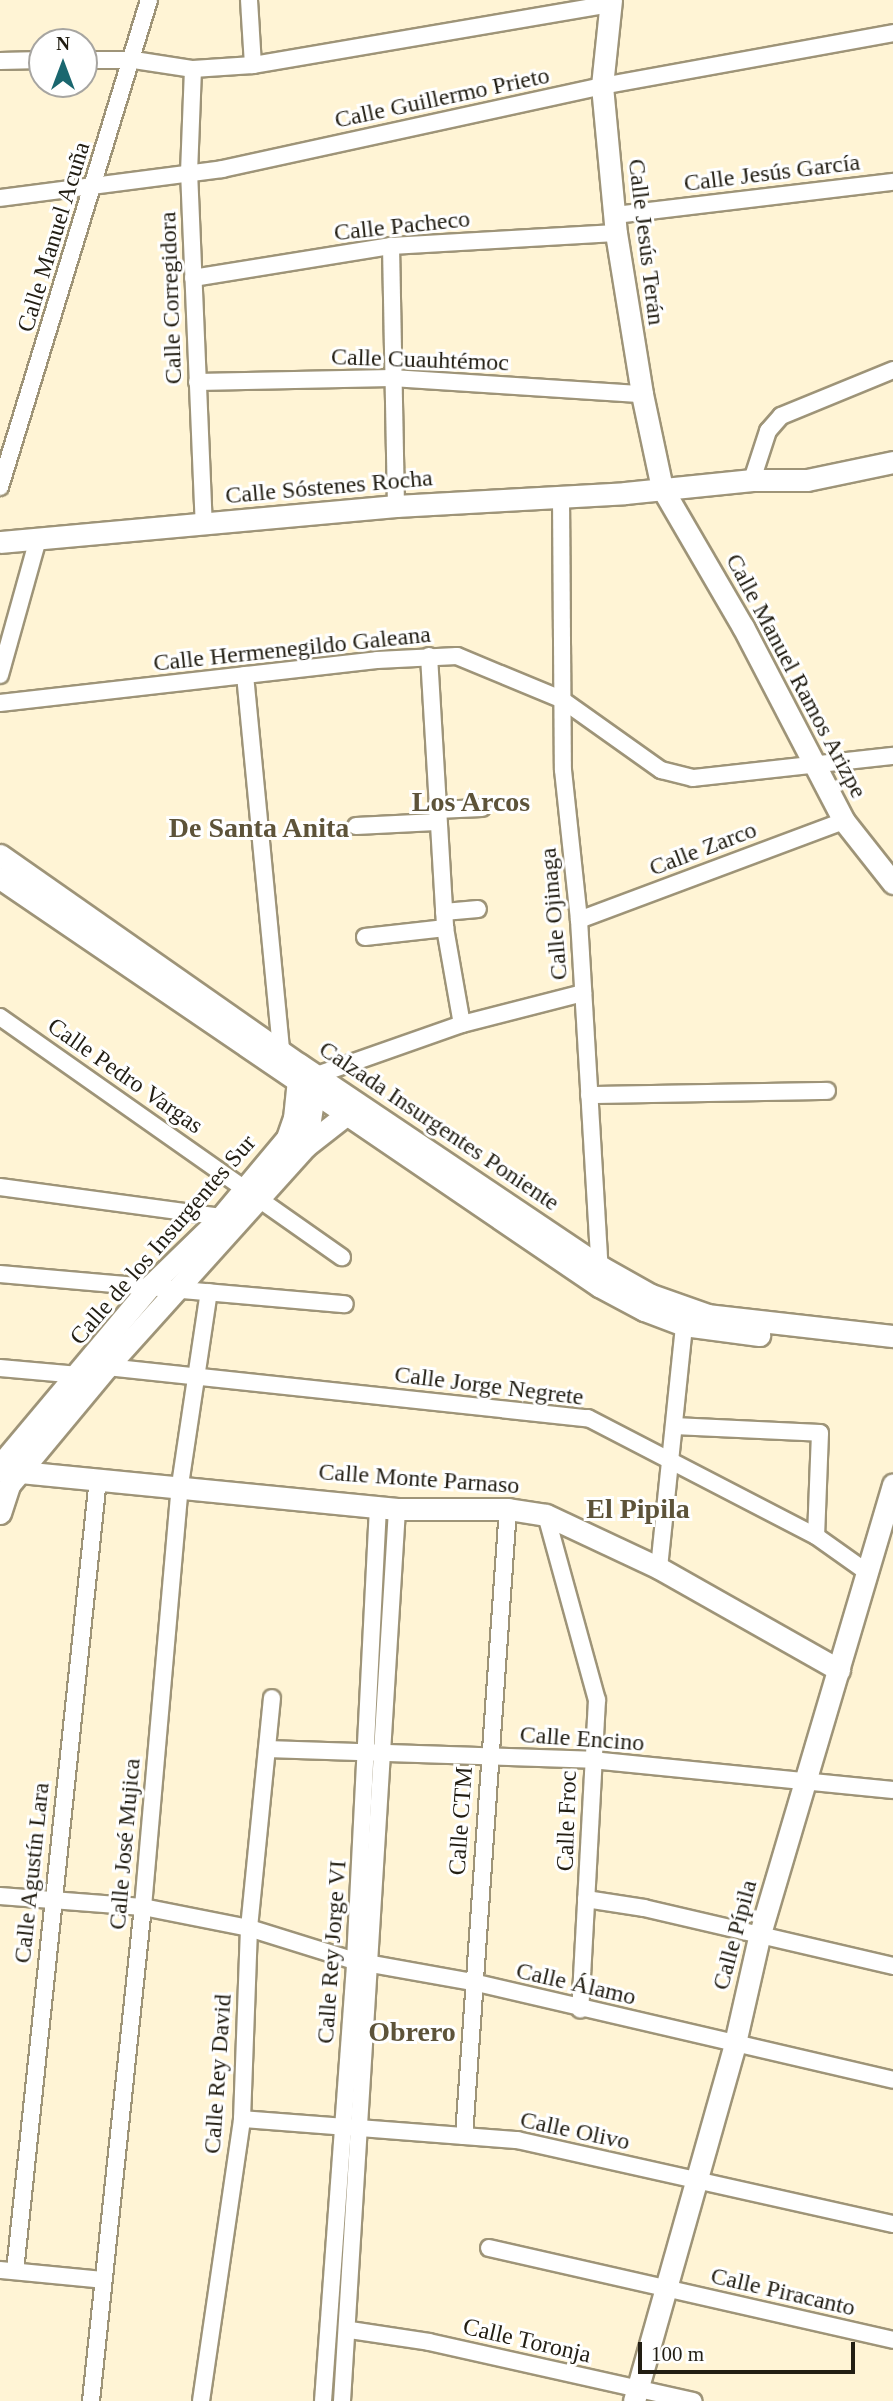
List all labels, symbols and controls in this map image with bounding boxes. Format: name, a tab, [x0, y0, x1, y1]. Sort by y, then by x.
north arrow	[28, 28, 98, 98]
text: N	[56, 33, 70, 54]
street label: Calle Guillermo Prieto	[332, 61, 552, 135]
street label: Calle Manuel Acuña	[11, 138, 97, 336]
street label: Calle Jesús García	[682, 148, 862, 198]
street label: Calle Jesús Terán	[621, 157, 671, 327]
street label: Calle Pacheco	[333, 205, 471, 247]
street label: Calle Corregidora	[154, 211, 188, 385]
street label: Calle Cuauhtémoc	[331, 343, 509, 377]
street label: Calle Sóstenes Rocha	[224, 464, 434, 510]
street label: Calle Manuel Ramos Arizpe	[719, 548, 873, 804]
street label: Calle Hermenegildo Galeana	[152, 620, 432, 678]
district label: Los Arcos	[411, 785, 531, 819]
district label: De Santa Anita	[168, 811, 350, 845]
street label: Calle Zarco	[645, 815, 761, 883]
street label: Calle Ojinaga	[534, 847, 574, 981]
street label: Calle Pedro Vargas	[42, 1012, 208, 1140]
street label: Calzada Insurgentes Poniente	[313, 1035, 565, 1217]
street label: Calle de los Insurgentes Sur	[64, 1129, 262, 1351]
street label: Calle Jorge Negrete	[393, 1360, 585, 1412]
street label: Calle Monte Parnaso	[318, 1458, 520, 1500]
district label: El Pipila	[586, 1492, 690, 1526]
street label: Calle Encino	[519, 1720, 645, 1758]
street label: Calle José Mujica	[103, 1757, 147, 1931]
street label: Calle CTM	[443, 1766, 479, 1876]
street label: Calle Froc	[551, 1770, 583, 1872]
street label: Calle Agustín Lara	[8, 1781, 56, 1965]
street label: Calle Rey Jorge VI	[311, 1859, 353, 2045]
street label: Calle Pípila	[707, 1877, 763, 1993]
street label: Calle Álamo	[513, 1956, 639, 2012]
street label: Calle Rey David	[198, 1993, 238, 2155]
district label: Obrero	[368, 2015, 456, 2049]
street label: Calle Olivo	[518, 2105, 632, 2157]
street label: Calle Piracanto	[708, 2261, 858, 2323]
street label: Calle Toronja	[460, 2312, 594, 2370]
scale bar	[641, 2328, 858, 2372]
text: 100 m	[651, 2342, 704, 2366]

